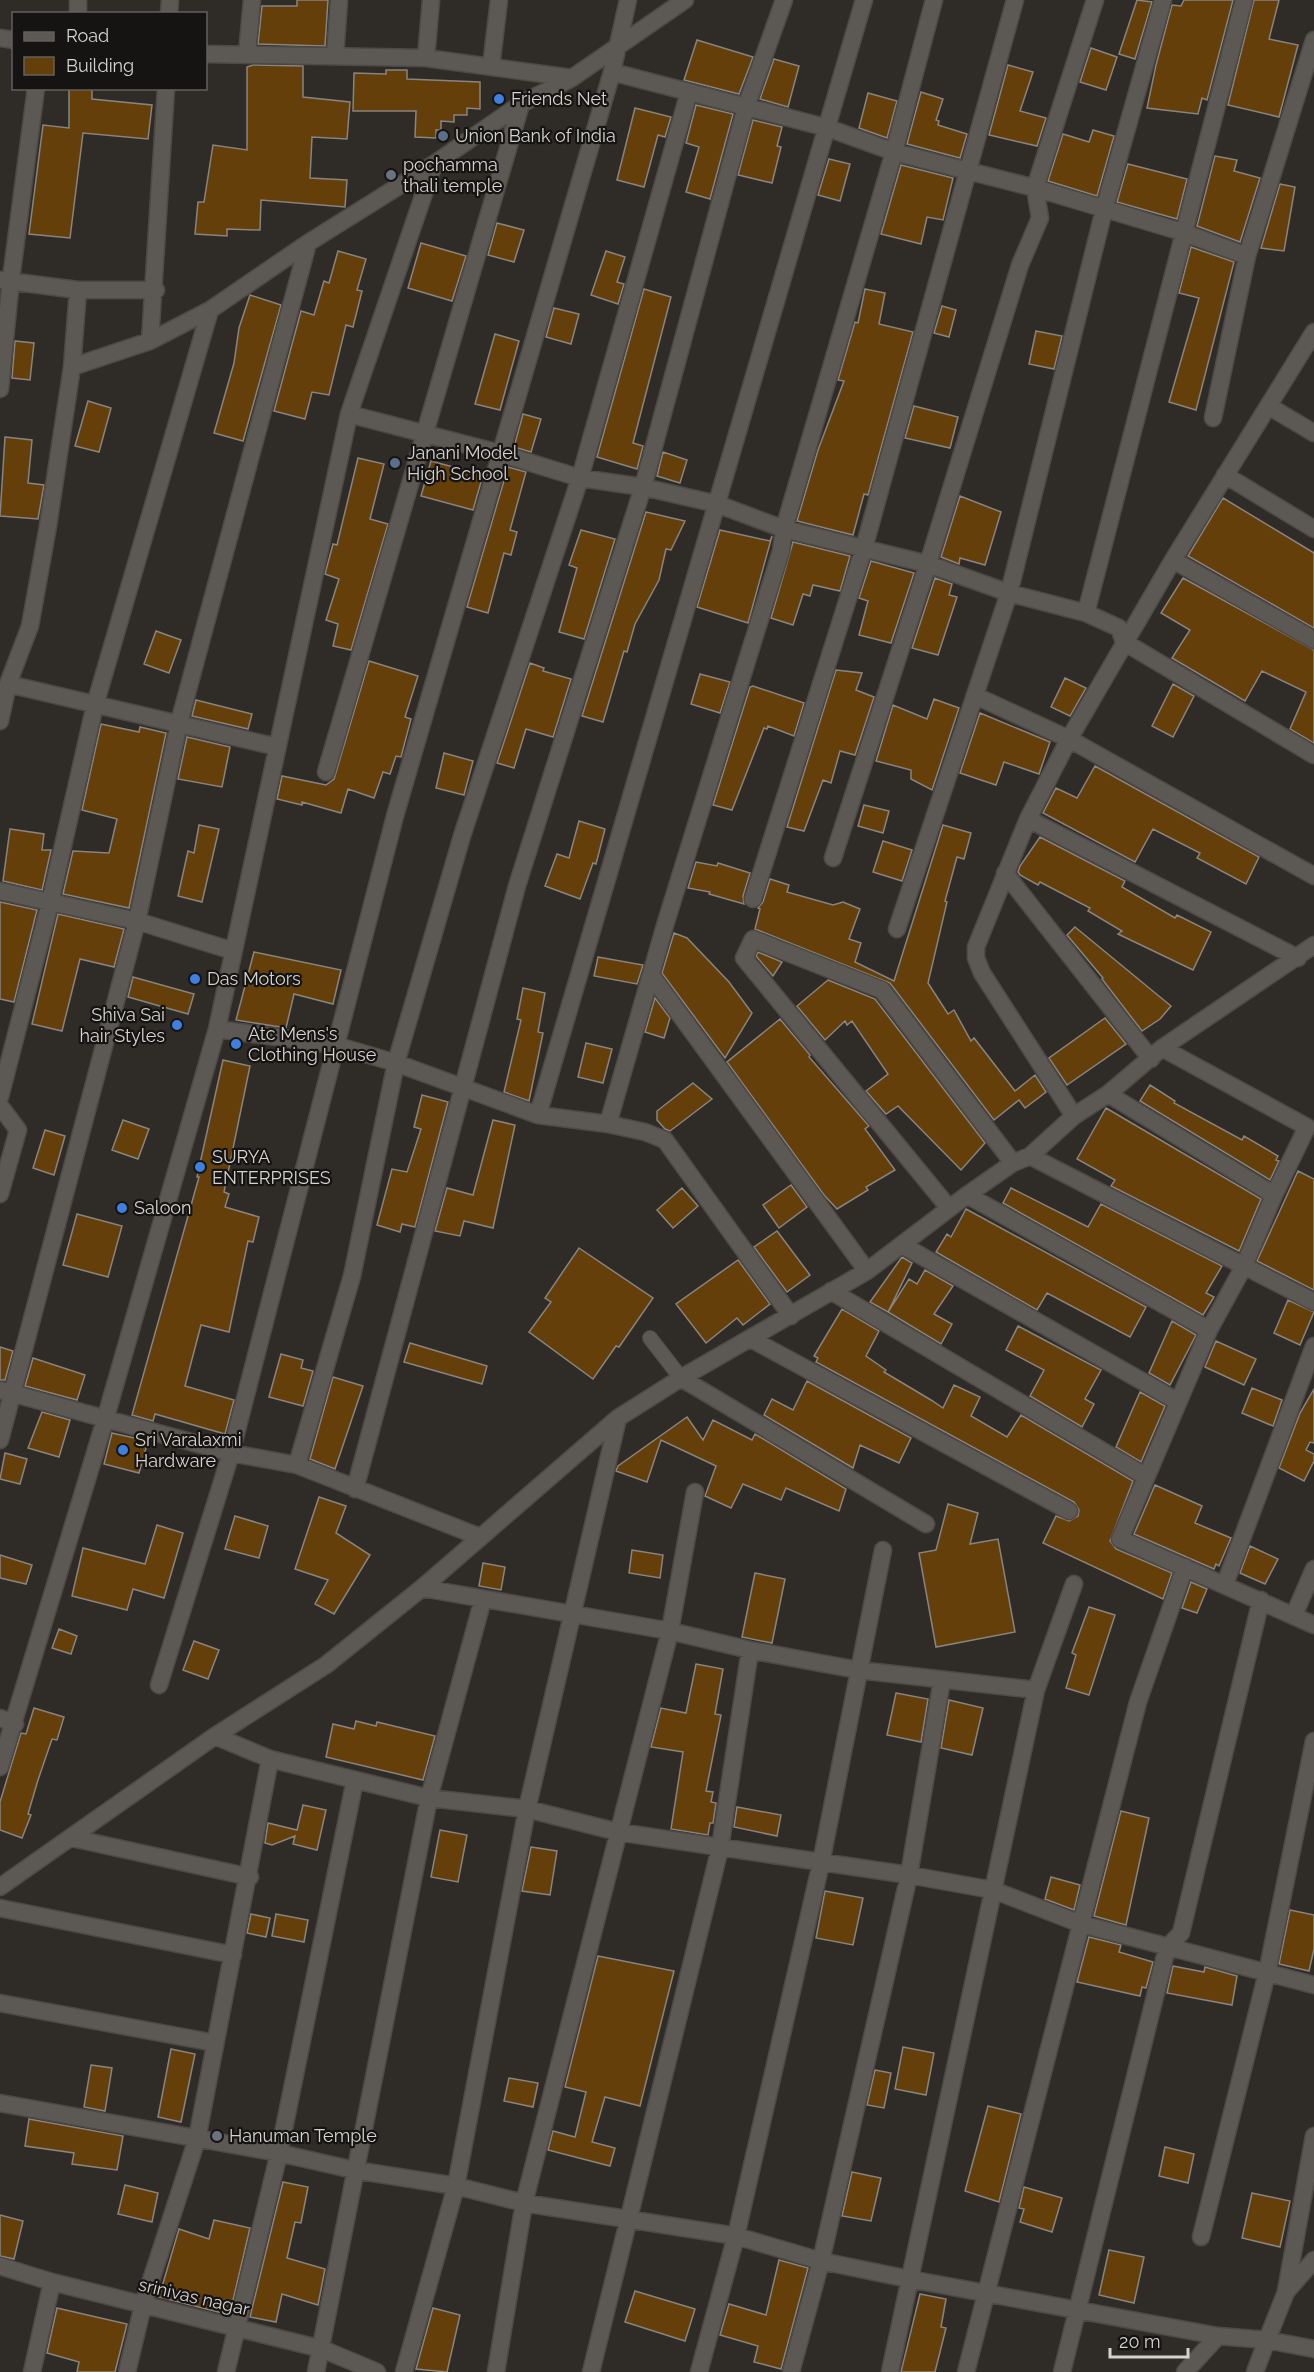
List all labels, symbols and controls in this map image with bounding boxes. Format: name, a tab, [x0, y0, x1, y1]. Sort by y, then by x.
legend	[12, 12, 207, 90]
text: Road	[66, 25, 109, 46]
text: Building	[66, 55, 134, 76]
place label: Friends Net	[511, 88, 607, 109]
marker: Friends Net	[492, 92, 506, 106]
place label: Union Bank of India	[455, 125, 616, 146]
marker: Union Bank of India	[436, 129, 450, 143]
place label: pochamma thali temple	[403, 154, 503, 196]
marker: pochamma thali temple	[384, 168, 398, 182]
place label: Janani Model High School	[407, 442, 518, 484]
marker: Janani Model High School	[388, 456, 402, 470]
place label: Das Motors	[207, 968, 301, 989]
marker: Das Motors	[188, 972, 202, 986]
place label: Shiva Sai hair Styles	[80, 1004, 165, 1046]
marker: Shiva Sai hair Styles	[170, 1018, 184, 1032]
place label: Atc Mens's Clothing House	[248, 1023, 377, 1065]
marker: Atc Mens's Clothing House	[229, 1037, 243, 1051]
place label: SURYA ENTERPRISES	[212, 1146, 331, 1188]
marker: SURYA ENTERPRISES	[193, 1160, 207, 1174]
place label: Saloon	[134, 1197, 192, 1218]
marker: Saloon	[115, 1201, 129, 1215]
place label: Sri Varalaxmi Hardware	[135, 1429, 242, 1471]
marker: Sri Varalaxmi Hardware	[116, 1443, 130, 1457]
place label: Hanuman Temple	[229, 2125, 377, 2146]
marker: Hanuman Temple	[210, 2129, 224, 2143]
street label: srinivas nagar	[137, 2274, 252, 2320]
scale bar	[1110, 2321, 1188, 2359]
text: 20 m	[1119, 2331, 1161, 2352]

